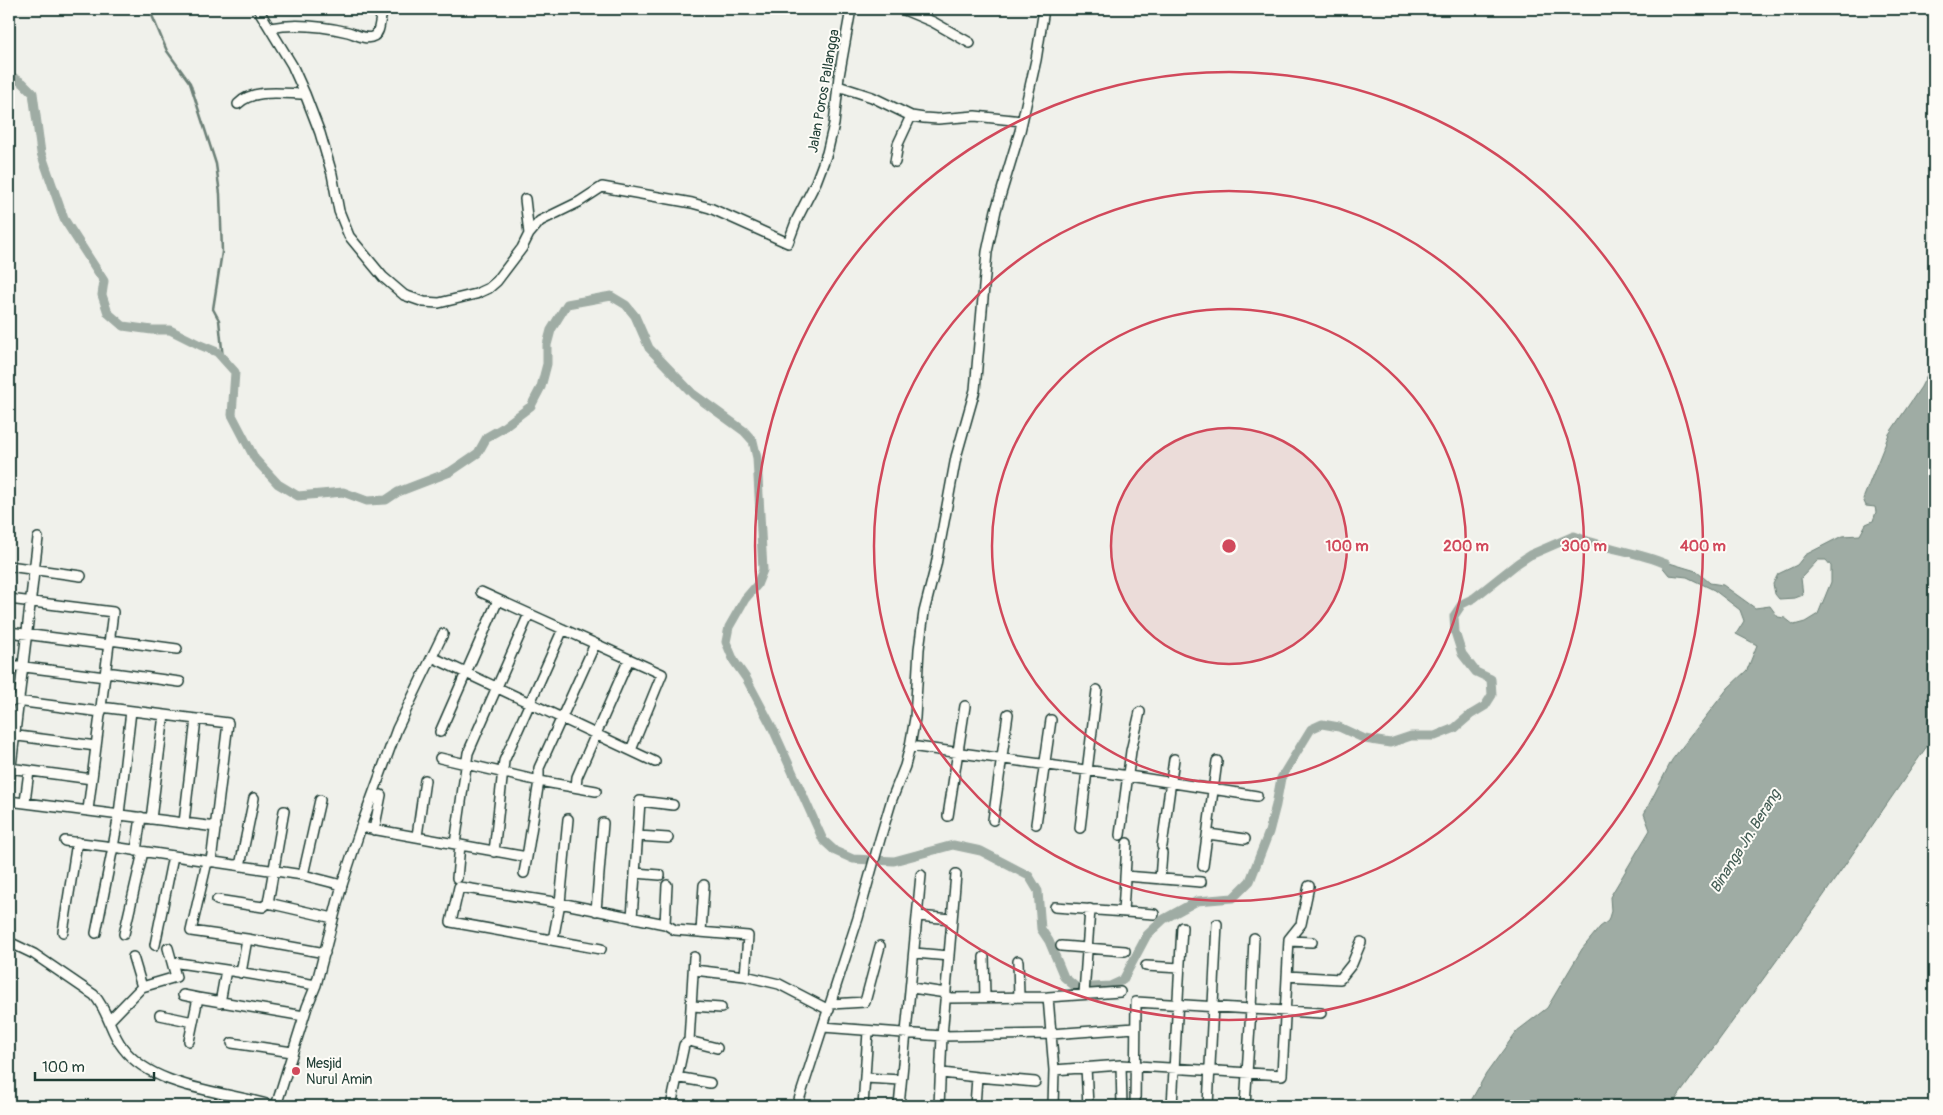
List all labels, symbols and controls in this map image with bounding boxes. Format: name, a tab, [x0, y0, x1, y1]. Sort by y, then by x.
street label: Jalan Poros Pallangga	[804, 28, 843, 154]
centre of rings	[1220, 537, 1238, 555]
text: 100 m	[1326, 537, 1368, 556]
text: 200 m	[1443, 537, 1489, 556]
text: 300 m	[1561, 537, 1607, 556]
text: 400 m	[1680, 537, 1726, 556]
water label: Binanga Jn. Berang	[1706, 785, 1786, 896]
scale bar	[35, 1050, 154, 1082]
place label: Mesjid Nurul Amin	[306, 1055, 373, 1088]
text: 100 m	[42, 1058, 85, 1077]
marker: Mesjid Nurul Amin	[290, 1065, 302, 1077]

